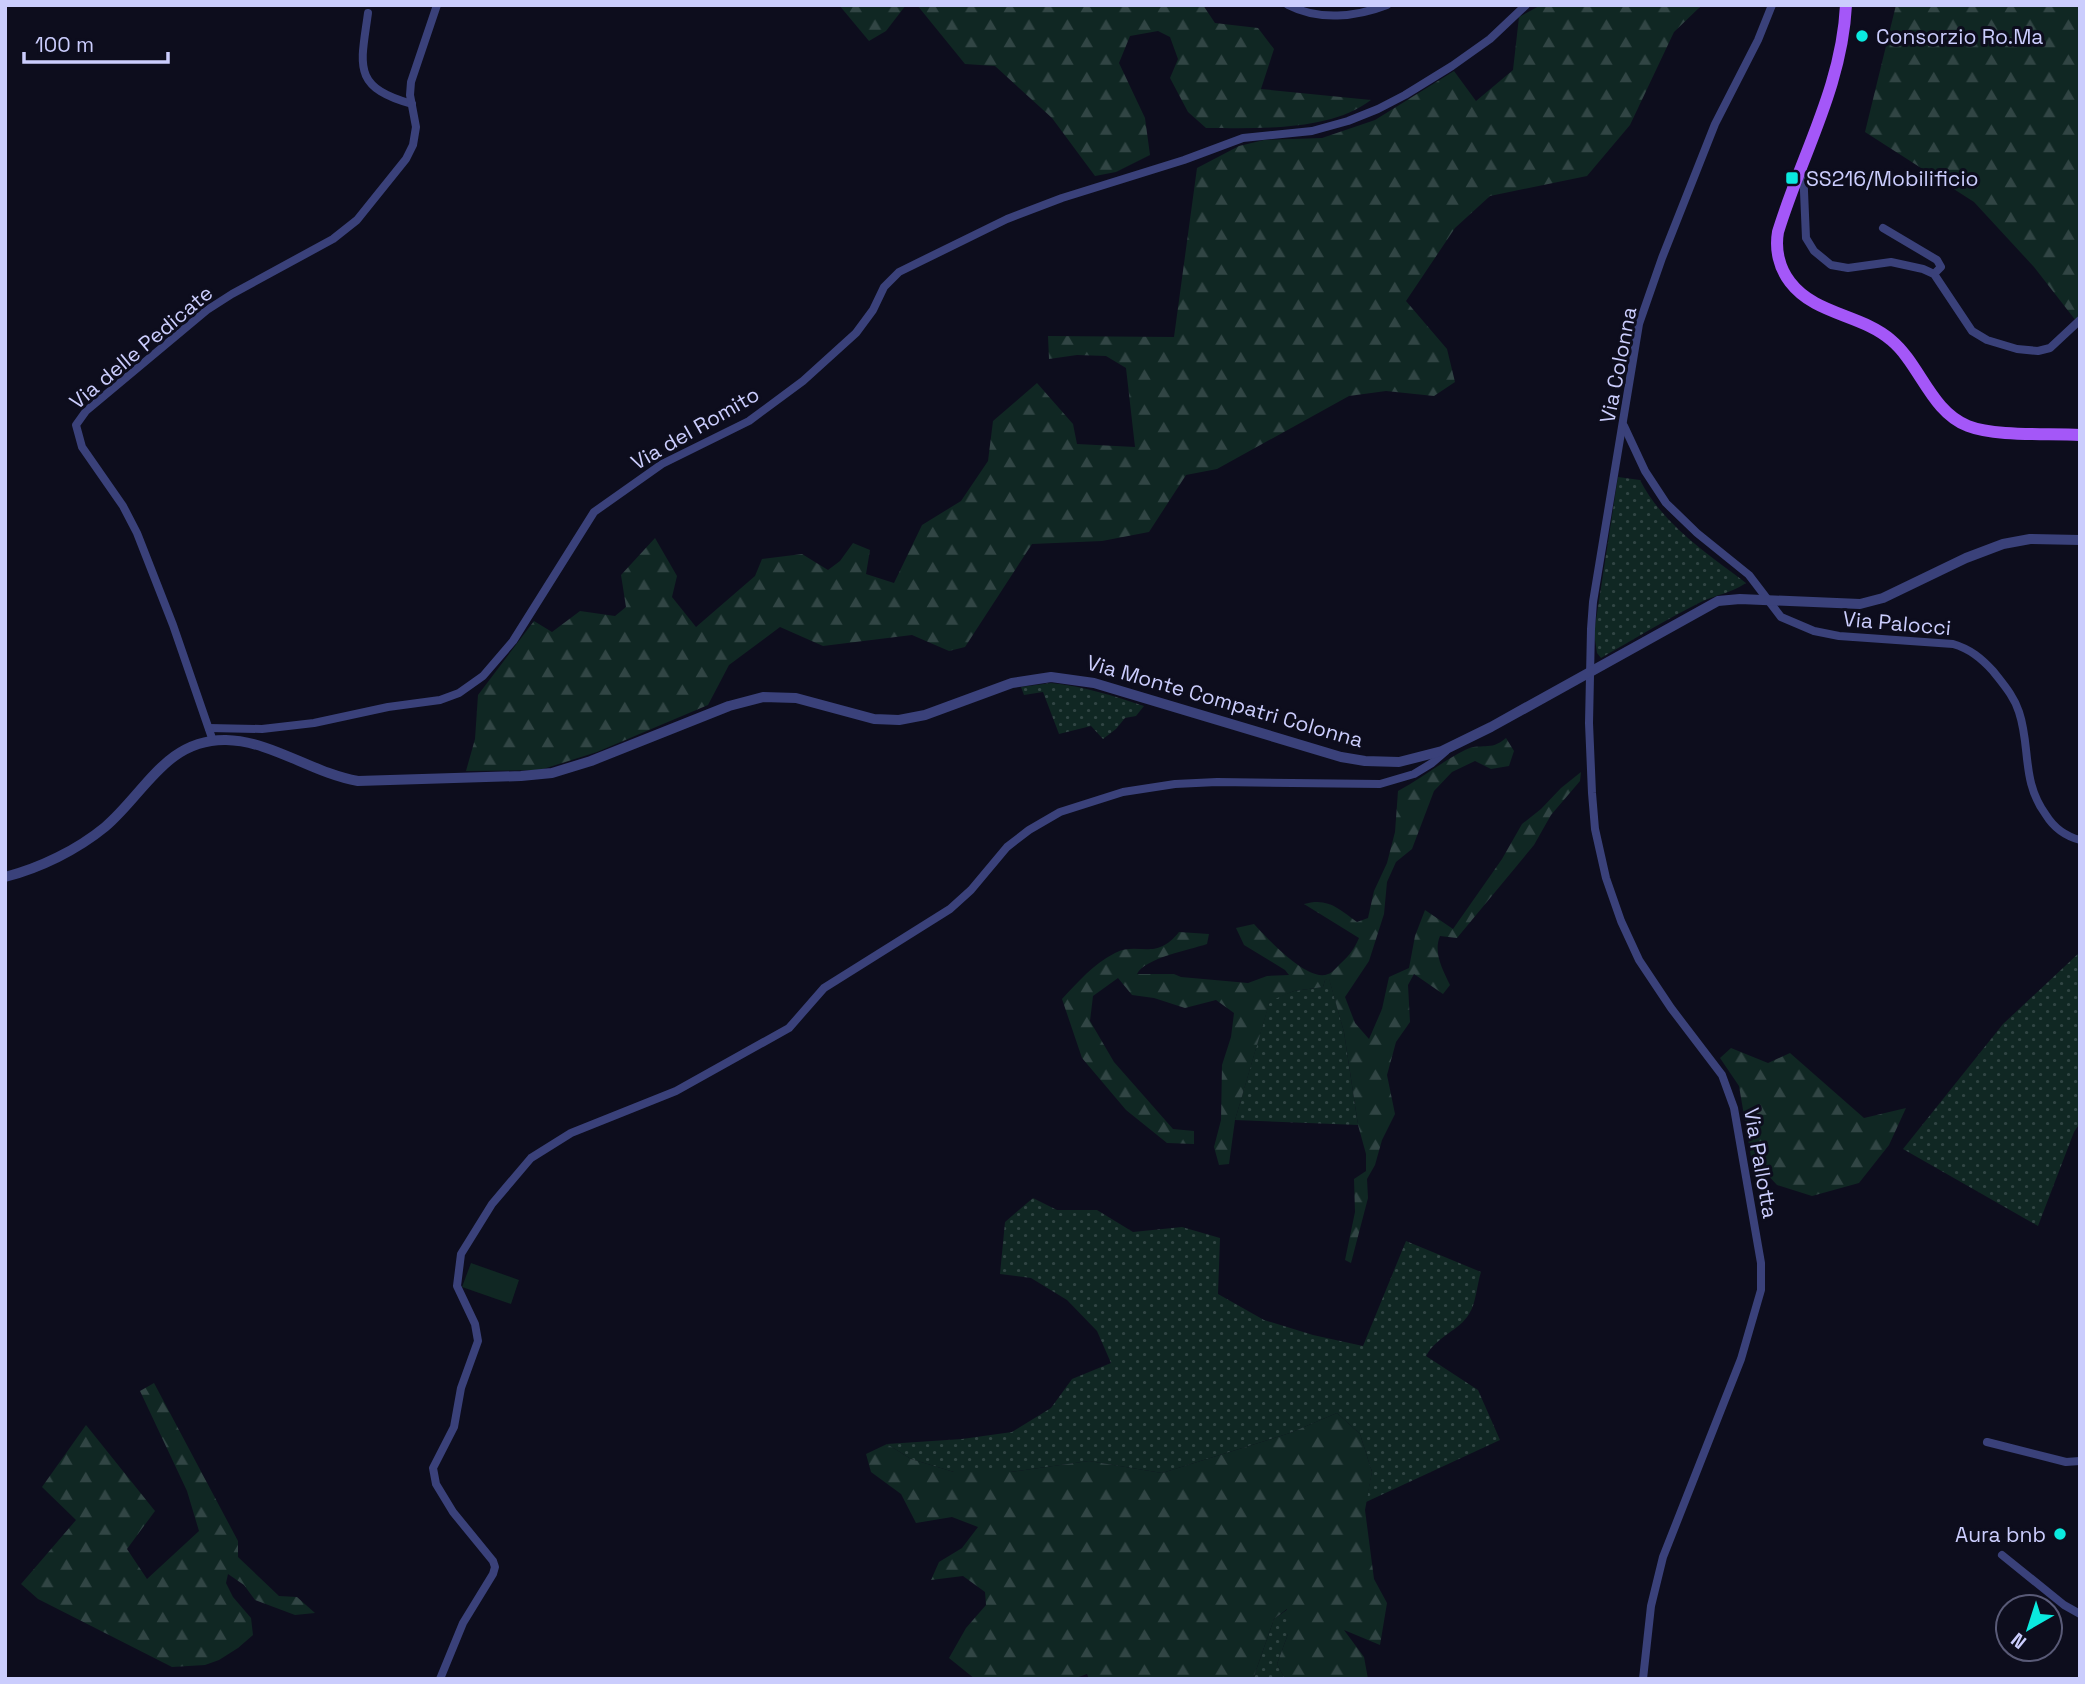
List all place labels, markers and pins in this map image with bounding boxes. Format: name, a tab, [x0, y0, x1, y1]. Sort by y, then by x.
place label: Consorzio Ro.Ma	[1876, 23, 2043, 50]
marker: Consorzio Ro.Ma	[1854, 28, 1870, 44]
place label: SS216/Mobilificio	[1806, 165, 1979, 192]
marker: SS216/Mobilificio	[1784, 170, 1800, 186]
place label: Aura bnb	[1955, 1521, 2046, 1548]
marker: Aura bnb	[2052, 1526, 2068, 1542]

